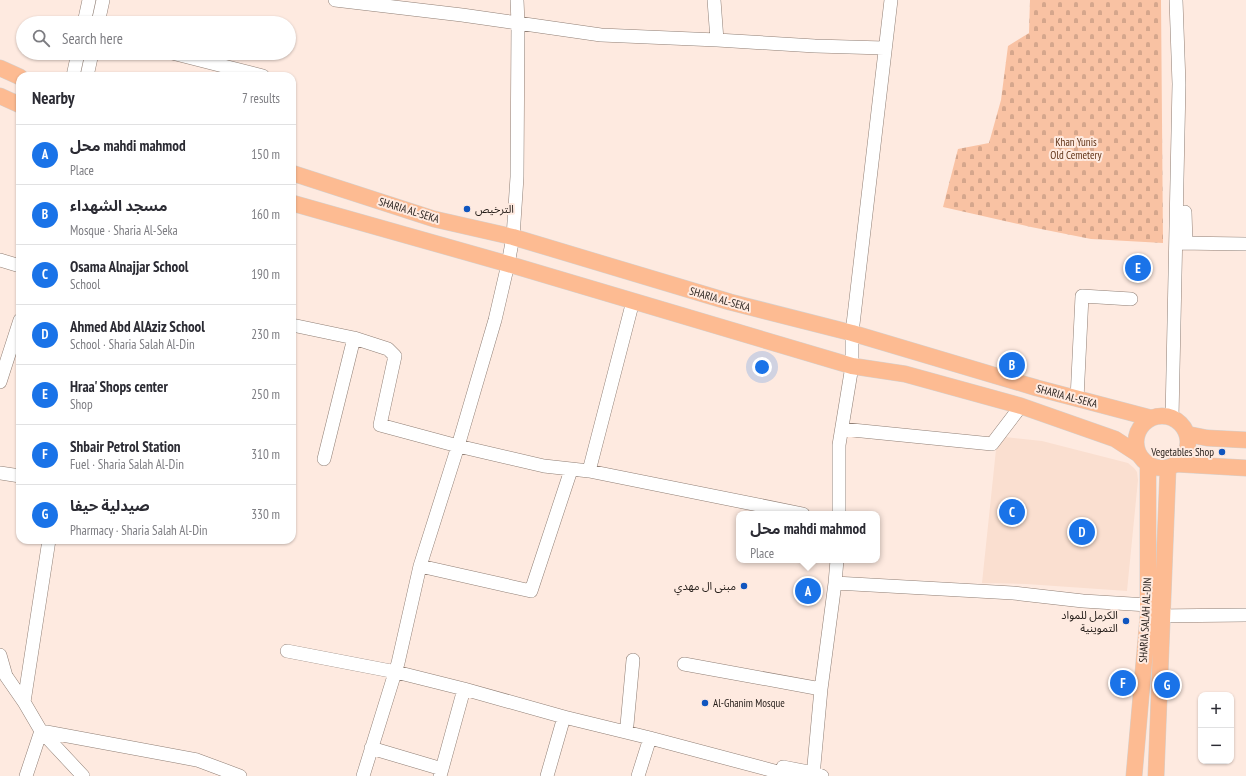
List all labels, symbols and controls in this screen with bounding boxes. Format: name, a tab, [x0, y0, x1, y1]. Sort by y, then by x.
search box	[16, 16, 296, 60]
icon: search	[30, 27, 52, 49]
text: Search here	[62, 29, 123, 48]
text: Nearby	[32, 87, 75, 109]
text: 7 results	[242, 90, 280, 107]
park label: Khan Yunis Old Cemetery	[1050, 135, 1103, 162]
text: محل mahdi mahmod	[70, 136, 186, 155]
text: A	[42, 146, 48, 163]
text: 150 m	[251, 146, 280, 163]
text: Place	[70, 162, 94, 179]
street label: SHARIA AL-SEKA	[377, 194, 442, 226]
text: مسجد الشهداء	[70, 196, 168, 215]
place label: الترخيص	[475, 202, 514, 216]
marker: الترخيص	[462, 204, 472, 214]
text: B	[42, 206, 48, 223]
text: 160 m	[251, 206, 280, 223]
text: Mosque · Sharia Al-Seka	[70, 222, 178, 239]
pin: E	[1125, 253, 1151, 283]
text: Osama Alnajjar School	[70, 257, 189, 276]
text: C	[42, 266, 48, 283]
text: 190 m	[251, 266, 280, 283]
text: School	[70, 276, 100, 293]
street label: SHARIA AL-SEKA	[688, 284, 753, 315]
text: Ahmed Abd AlAziz School	[70, 317, 205, 336]
text: D	[42, 326, 48, 343]
text: 230 m	[251, 326, 280, 343]
text: School · Sharia Salah Al-Din	[70, 336, 195, 353]
pin: B	[999, 350, 1025, 380]
your location	[752, 357, 772, 377]
text: Hraa' Shops center	[70, 377, 168, 396]
street label: SHARIA AL-SEKA	[1035, 381, 1100, 411]
text: E	[42, 386, 48, 403]
text: 250 m	[251, 386, 280, 403]
text: Shop	[70, 396, 93, 413]
text: Shbair Petrol Station	[70, 437, 181, 456]
place label: Vegetables Shop	[1150, 445, 1214, 459]
text: F	[42, 446, 48, 463]
text: 310 m	[251, 446, 280, 463]
marker: Vegetables Shop	[1217, 447, 1227, 457]
text: Fuel · Sharia Salah Al-Din	[70, 456, 184, 473]
text: صيدلية حيفا	[70, 496, 150, 515]
pin: C	[999, 497, 1025, 527]
text: G	[42, 506, 48, 523]
text: 330 m	[251, 506, 280, 523]
popup	[736, 511, 880, 563]
pin: D	[1069, 517, 1095, 547]
text: محل mahdi mahmod	[750, 519, 866, 538]
text: Pharmacy · Sharia Salah Al-Din	[70, 522, 208, 539]
text: Place	[750, 545, 774, 562]
pin: A	[795, 576, 821, 606]
street label: SHARIA SALAH AL-DIN	[1136, 577, 1154, 663]
place label: مبنى ال مهدي	[674, 579, 736, 596]
marker: مبنى ال مهدي	[739, 581, 749, 591]
place label: الكرمل للمواد التموينية	[1061, 608, 1118, 635]
marker: الكرمل للمواد التموينية	[1121, 616, 1131, 626]
pin: F	[1110, 668, 1136, 698]
pin: G	[1154, 670, 1180, 700]
map controls	[1198, 692, 1234, 764]
button: +	[1198, 692, 1234, 728]
place label: Al-Ghanim Mosque	[713, 696, 785, 710]
marker: Al-Ghanim Mosque	[700, 698, 710, 708]
button: −	[1198, 728, 1234, 764]

